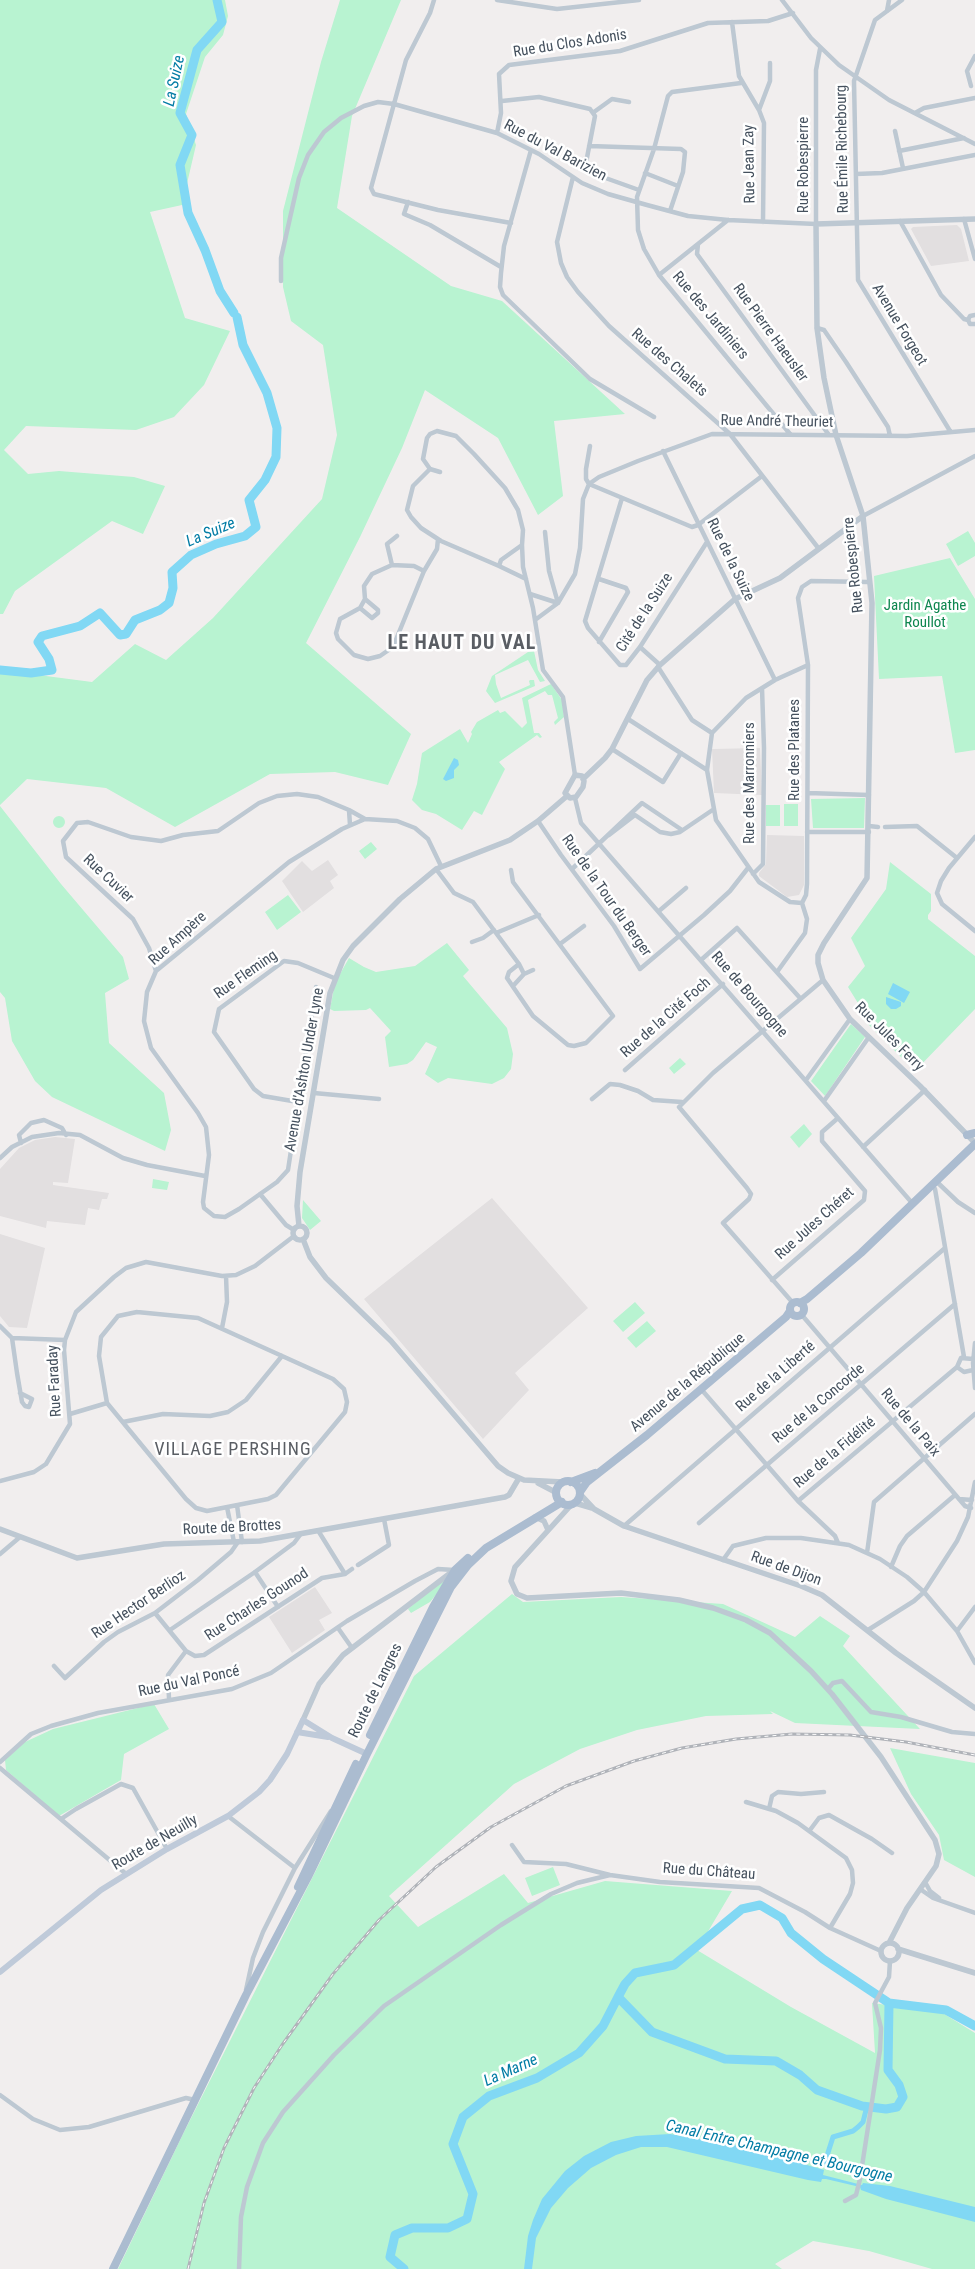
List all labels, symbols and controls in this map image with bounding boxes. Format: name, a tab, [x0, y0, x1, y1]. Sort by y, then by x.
street label: Rue du Clos Adonis	[512, 26, 628, 62]
water label: La Suize	[160, 54, 190, 108]
street label: Rue Émile Richebourg	[833, 85, 853, 213]
street label: Rue du Val Barizien	[501, 116, 609, 186]
street label: Rue Robespierre	[795, 117, 813, 213]
street label: Rue Jean Zay	[740, 124, 760, 204]
street label: Rue des Jardiniers	[668, 268, 752, 364]
street label: Rue Pierre Haeusler	[728, 281, 812, 385]
street label: Avenue Forgeot	[868, 281, 930, 369]
street label: Rue des Chalets	[627, 325, 711, 401]
street label: Rue André Theuriet	[720, 412, 834, 432]
water label: La Suize	[184, 514, 238, 552]
street label: Rue de la Suize	[702, 516, 758, 604]
street label: Rue Robespierre	[840, 516, 868, 614]
street label: Cité de la Suize	[613, 570, 677, 656]
park label: Jardin Agathe Roullot	[884, 597, 966, 632]
district label: LE HAUT DU VAL	[386, 632, 538, 656]
street label: Rue des Platanes	[786, 699, 804, 801]
street label: Rue des Marronniers	[741, 722, 759, 844]
street label: Rue de la Tour du Berger	[557, 832, 655, 960]
street label: Rue Cuvier	[79, 851, 137, 907]
street label: Rue Ampère	[145, 908, 211, 970]
street label: Rue Fleming	[211, 947, 281, 1003]
street label: Rue de Bourgogne	[707, 948, 791, 1042]
street label: Rue de la Cité Foch	[617, 974, 715, 1062]
street label: Avenue d'Ashton Under Lyne	[282, 987, 328, 1153]
street label: Rue Jules Ferry	[851, 999, 927, 1075]
street label: Rue Jules Chéret	[772, 1184, 858, 1264]
street label: Avenue de la République	[627, 1330, 749, 1436]
street label: Rue de la Liberté	[733, 1338, 819, 1416]
street label: Rue Faraday	[44, 1345, 66, 1417]
street label: Rue de la Concorde	[769, 1360, 869, 1448]
street label: Rue de la Paix	[876, 1385, 944, 1461]
street label: Rue de la Fidélité	[790, 1414, 880, 1492]
district label: VILLAGE PERSHING	[152, 1439, 314, 1461]
street label: Route de Brottes	[182, 1516, 282, 1540]
street label: Rue de Dijon	[748, 1548, 824, 1590]
street label: Rue Charles Gounod	[202, 1565, 312, 1645]
street label: Rue Hector Berlioz	[89, 1567, 189, 1643]
street label: Route de Langres	[345, 1641, 407, 1741]
street label: Rue du Val Poncé	[137, 1662, 241, 1702]
street label: Route de Neuilly	[109, 1811, 201, 1875]
street label: Rue du Château	[662, 1860, 756, 1884]
water label: La Marne	[481, 2051, 541, 2091]
water label: Canal Entre Champagne et Bourgogne	[664, 2117, 894, 2187]

